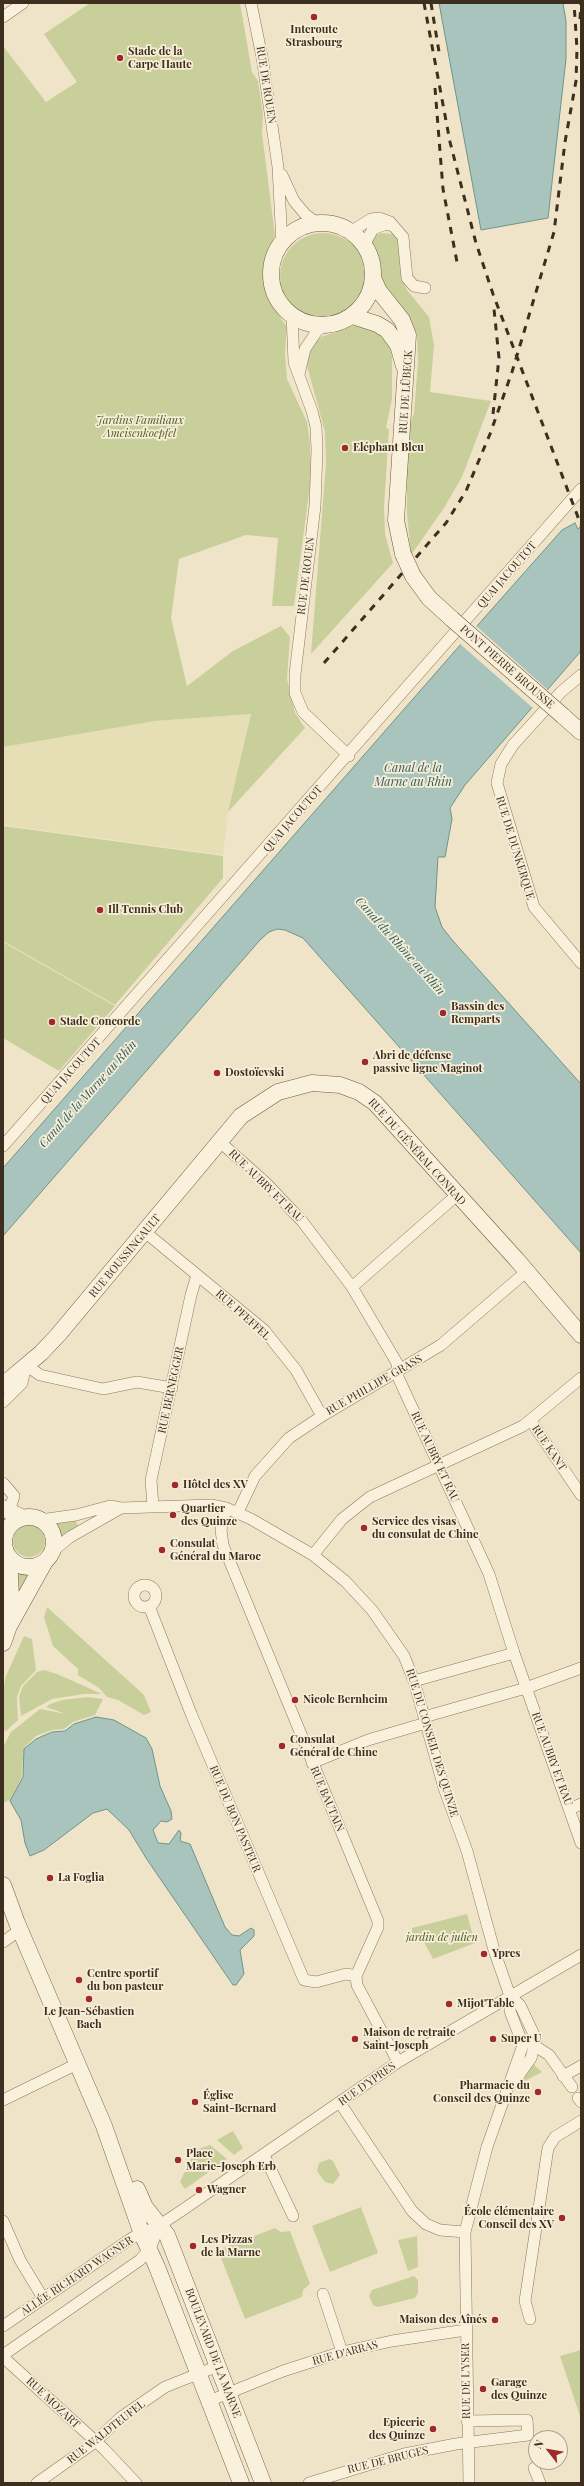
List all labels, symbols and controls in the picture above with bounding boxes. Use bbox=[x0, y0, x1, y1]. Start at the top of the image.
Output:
marker: Interoute Strasbourg bbox=[309, 12, 319, 22]
place label: Interoute Strasbourg bbox=[286, 23, 342, 49]
place label: Stade de la Carpe Haute bbox=[128, 45, 192, 71]
street label: RUE DE ROUEN bbox=[253, 45, 279, 125]
marker: Stade de la Carpe Haute bbox=[115, 53, 125, 63]
street label: RUE DE LÜBECK bbox=[397, 350, 415, 434]
park label: Jardins Familiaux Ameisenkoepfel bbox=[96, 414, 184, 440]
place label: Eléphant Bleu bbox=[353, 441, 424, 455]
marker: Eléphant Bleu bbox=[340, 443, 350, 453]
street label: RUE DE ROUEN bbox=[295, 536, 317, 616]
street label: QUAI JACOUTOT bbox=[475, 539, 539, 611]
street label: PONT PIERRE BROUSSE bbox=[457, 623, 557, 711]
water label: Canal de la Marne au Rhin bbox=[374, 761, 452, 789]
street label: QUAI JACOUTOT bbox=[261, 783, 325, 855]
street label: RUE DE DUNKERQUE bbox=[493, 795, 537, 901]
water label: Canal du Rhône au Rhin bbox=[352, 894, 448, 998]
place label: Ill Tennis Club bbox=[108, 903, 183, 917]
marker: Ill Tennis Club bbox=[95, 905, 105, 915]
place label: Bassin des Remparts bbox=[451, 1000, 504, 1026]
marker: Bassin des Remparts bbox=[438, 1008, 448, 1018]
place label: Stade Concorde bbox=[60, 1015, 140, 1029]
marker: Stade Concorde bbox=[47, 1017, 57, 1027]
street label: QUAI JACOUTOT bbox=[38, 1035, 104, 1107]
water label: Canal de la Marne au Rhin bbox=[36, 1038, 140, 1150]
place label: Abri de défense passive ligne Maginot bbox=[373, 1049, 482, 1075]
marker: Abri de défense passive ligne Maginot bbox=[360, 1057, 370, 1067]
place label: Dostoïevski bbox=[225, 1066, 284, 1080]
marker: Dostoïevski bbox=[212, 1068, 222, 1078]
street label: RUE DU GÉNÉRAL CONRAD bbox=[366, 1096, 468, 1208]
street label: RUE AUBRY ET RAU bbox=[226, 1147, 306, 1225]
street label: RUE BOUSSINGAULT bbox=[86, 1212, 164, 1300]
street label: RUE PFEFFEL bbox=[213, 1287, 273, 1343]
street label: RUE BERNEGGER bbox=[155, 1345, 187, 1435]
street label: RUE PHILLIPE GRASS bbox=[324, 1352, 424, 1418]
street label: RUE AUBRY ET RAU bbox=[408, 1409, 462, 1505]
street label: RUE KANT bbox=[529, 1423, 569, 1473]
place label: Hôtel des XV bbox=[183, 1478, 248, 1492]
marker: Hôtel des XV bbox=[170, 1480, 180, 1490]
place label: Quartier des Quinze bbox=[181, 1502, 237, 1528]
marker: Quartier des Quinze bbox=[168, 1510, 178, 1520]
place label: Service des visas du consulat de Chine bbox=[372, 1515, 478, 1541]
marker: Service des visas du consulat de Chine bbox=[359, 1523, 369, 1533]
place label: Consulat Général du Maroc bbox=[170, 1537, 261, 1563]
marker: Consulat Général du Maroc bbox=[157, 1545, 167, 1555]
street label: RUE DU CONSEIL DES QUINZE bbox=[403, 1667, 461, 1819]
place label: Nicole Bernheim bbox=[303, 1693, 388, 1707]
marker: Nicole Bernheim bbox=[290, 1695, 300, 1705]
street label: RUE AUBRY ET RAU bbox=[529, 1710, 575, 1808]
place label: Consulat Général de Chine bbox=[290, 1733, 378, 1759]
marker: Consulat Général de Chine bbox=[277, 1741, 287, 1751]
street label: RUE DU BON PASTEUR bbox=[207, 1764, 263, 1874]
street label: RUE BAUTAIN bbox=[307, 1764, 347, 1834]
place label: La Foglia bbox=[58, 1871, 104, 1885]
marker: La Foglia bbox=[45, 1873, 55, 1883]
park label: jardin de julien bbox=[406, 1931, 478, 1945]
place label: Ypres bbox=[492, 1947, 520, 1961]
marker: Ypres bbox=[479, 1949, 489, 1959]
place label: Centre sportif du bon pasteur bbox=[87, 1967, 163, 1993]
marker: Centre sportif du bon pasteur bbox=[74, 1975, 84, 1985]
marker: Le Jean-Sébastien Bach bbox=[84, 1994, 94, 2004]
place label: Mijot'Table bbox=[457, 1997, 514, 2011]
marker: Mijot'Table bbox=[444, 1999, 454, 2009]
place label: Le Jean-Sébastien Bach bbox=[44, 2005, 134, 2031]
place label: Maison de retraite Saint-Joseph bbox=[363, 2026, 456, 2052]
place label: Super U bbox=[501, 2032, 541, 2046]
marker: Maison de retraite Saint-Joseph bbox=[350, 2034, 360, 2044]
marker: Super U bbox=[488, 2034, 498, 2044]
street label: RUE D'YPRES bbox=[336, 2059, 398, 2109]
place label: Pharmacie du Conseil des Quinze bbox=[433, 2079, 530, 2105]
marker: Pharmacie du Conseil des Quinze bbox=[533, 2087, 543, 2097]
place label: Église Saint-Bernard bbox=[203, 2089, 276, 2115]
marker: Église Saint-Bernard bbox=[190, 2097, 200, 2107]
place label: Place Marie-Joseph Erb bbox=[186, 2147, 276, 2173]
marker: Place Marie-Joseph Erb bbox=[173, 2155, 183, 2165]
place label: Wagner bbox=[207, 2183, 246, 2197]
marker: Wagner bbox=[194, 2185, 204, 2195]
place label: École élémentaire Conseil des XV bbox=[464, 2205, 554, 2231]
marker: École élémentaire Conseil des XV bbox=[557, 2213, 567, 2223]
street label: ALLÉE RICHARD WAGNER bbox=[18, 2233, 136, 2319]
place label: Les Pizzas de la Marne bbox=[201, 2233, 261, 2259]
marker: Les Pizzas de la Marne bbox=[188, 2241, 198, 2251]
street label: BOULEVARD DE LA MARNE bbox=[182, 2286, 244, 2420]
place label: Maison des Aînés bbox=[399, 2313, 487, 2327]
marker: Maison des Aînés bbox=[490, 2315, 500, 2325]
street label: RUE D'ARRAS bbox=[311, 2338, 379, 2368]
street label: RUE DE L'YSER bbox=[459, 2343, 473, 2419]
street label: RUE MOZART bbox=[23, 2375, 83, 2431]
place label: Garage des Quinze bbox=[491, 2376, 547, 2402]
marker: Garage des Quinze bbox=[478, 2384, 488, 2394]
street label: RUE WALDTEUFEL bbox=[65, 2398, 147, 2466]
place label: Epicerie des Quinze bbox=[369, 2416, 425, 2442]
marker: Epicerie des Quinze bbox=[428, 2424, 438, 2434]
north arrow bbox=[528, 2430, 568, 2470]
text: N bbox=[530, 2437, 547, 2451]
street label: RUE DE BRUGES bbox=[346, 2444, 430, 2476]

